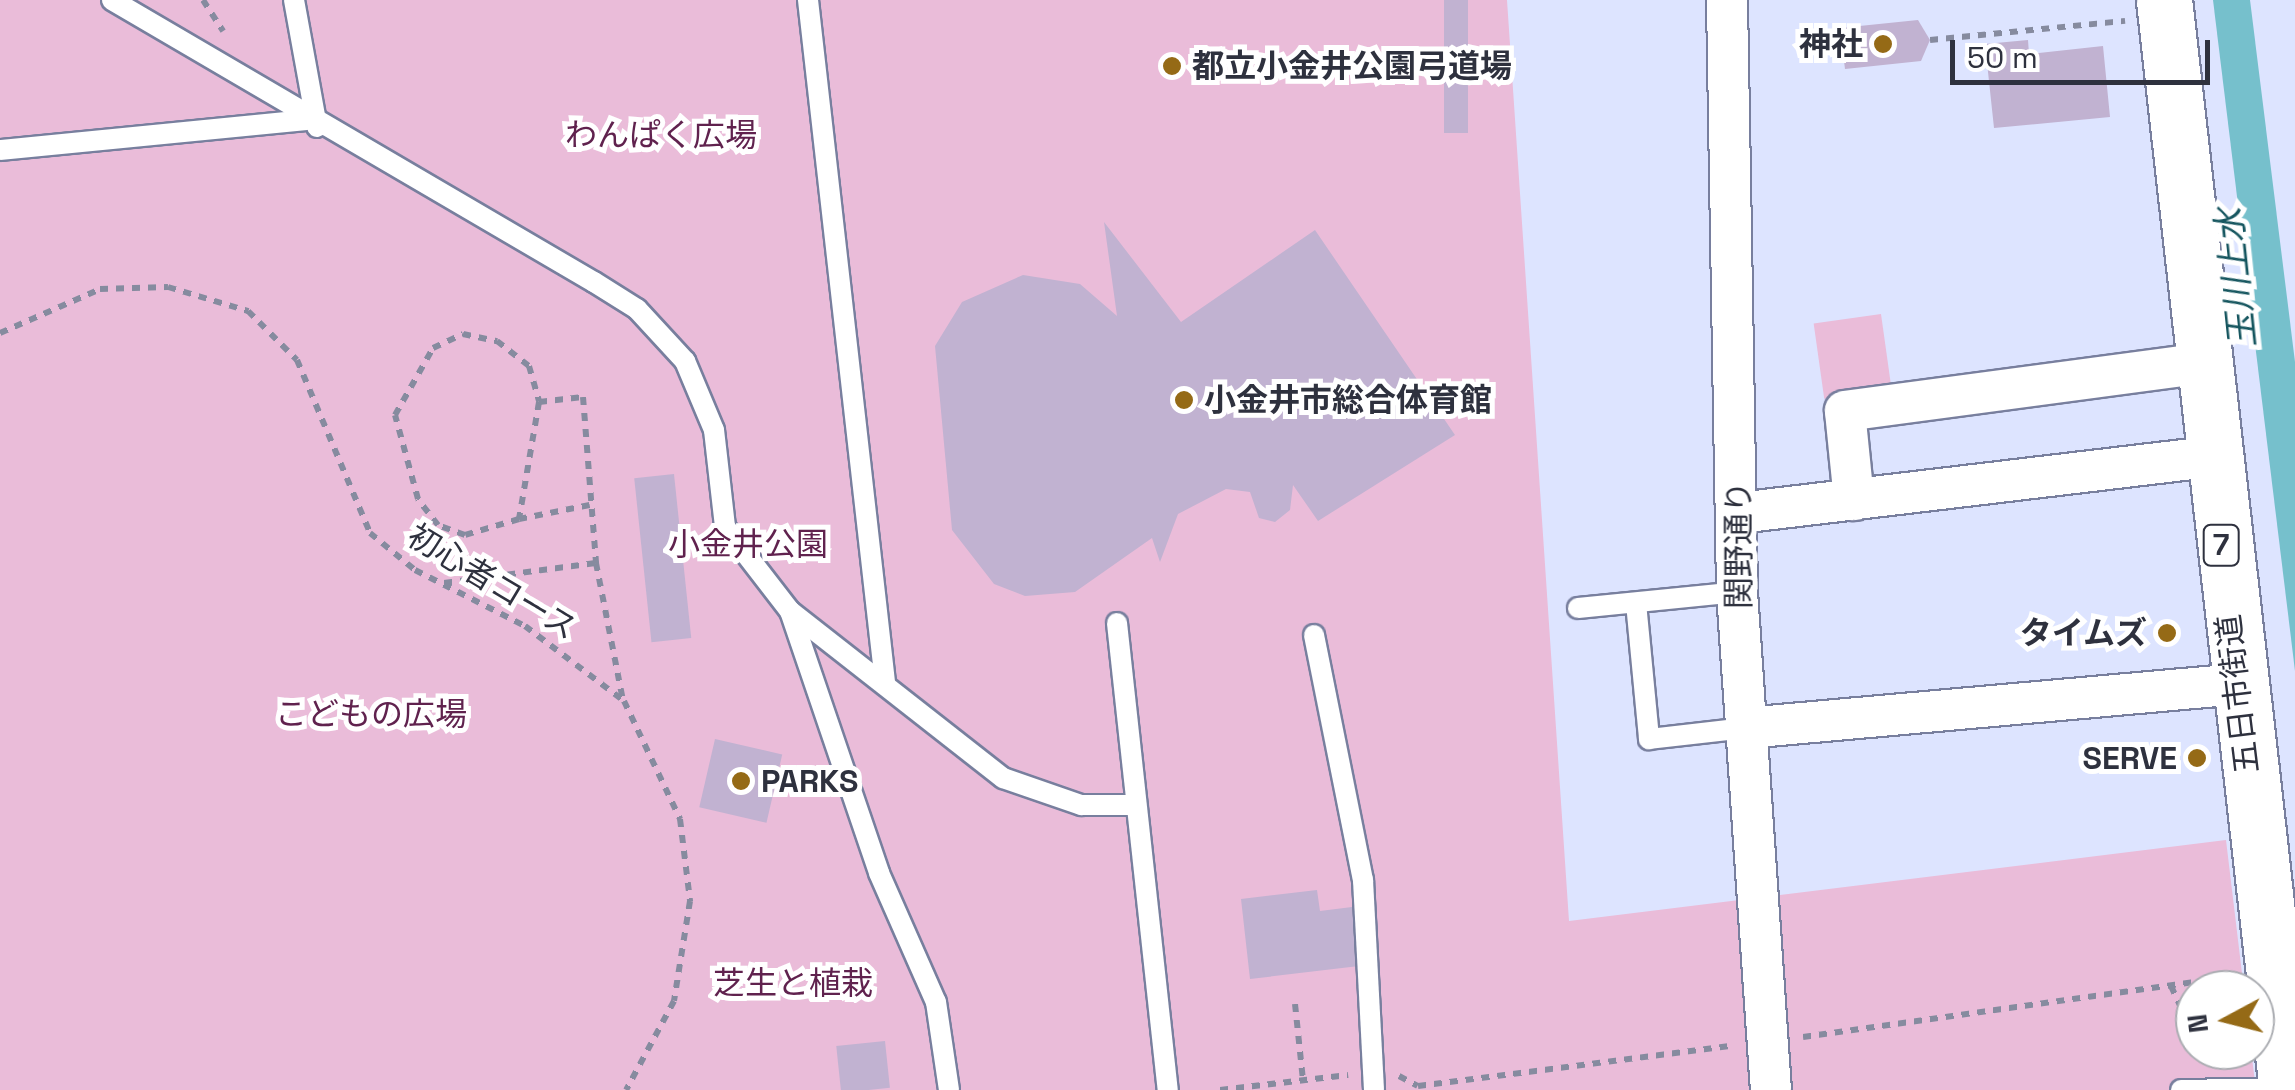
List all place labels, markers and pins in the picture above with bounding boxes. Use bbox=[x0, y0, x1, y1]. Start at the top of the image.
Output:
place label: 神社 bbox=[1799, 25, 1863, 63]
marker: 神社 bbox=[1872, 33, 1894, 55]
place label: 都立小金井公園弓道場 bbox=[1192, 47, 1512, 85]
marker: 都立小金井公園弓道場 bbox=[1161, 55, 1183, 77]
place label: 小金井市総合体育館 bbox=[1204, 381, 1492, 419]
marker: 小金井市総合体育館 bbox=[1173, 389, 1195, 411]
place label: タイムズ bbox=[2019, 614, 2147, 652]
marker: タイムズ bbox=[2156, 622, 2178, 644]
place label: SERVE bbox=[2083, 739, 2177, 777]
marker: SERVE bbox=[2186, 747, 2208, 769]
place label: PARKS bbox=[761, 762, 858, 800]
marker: PARKS bbox=[730, 770, 752, 792]

